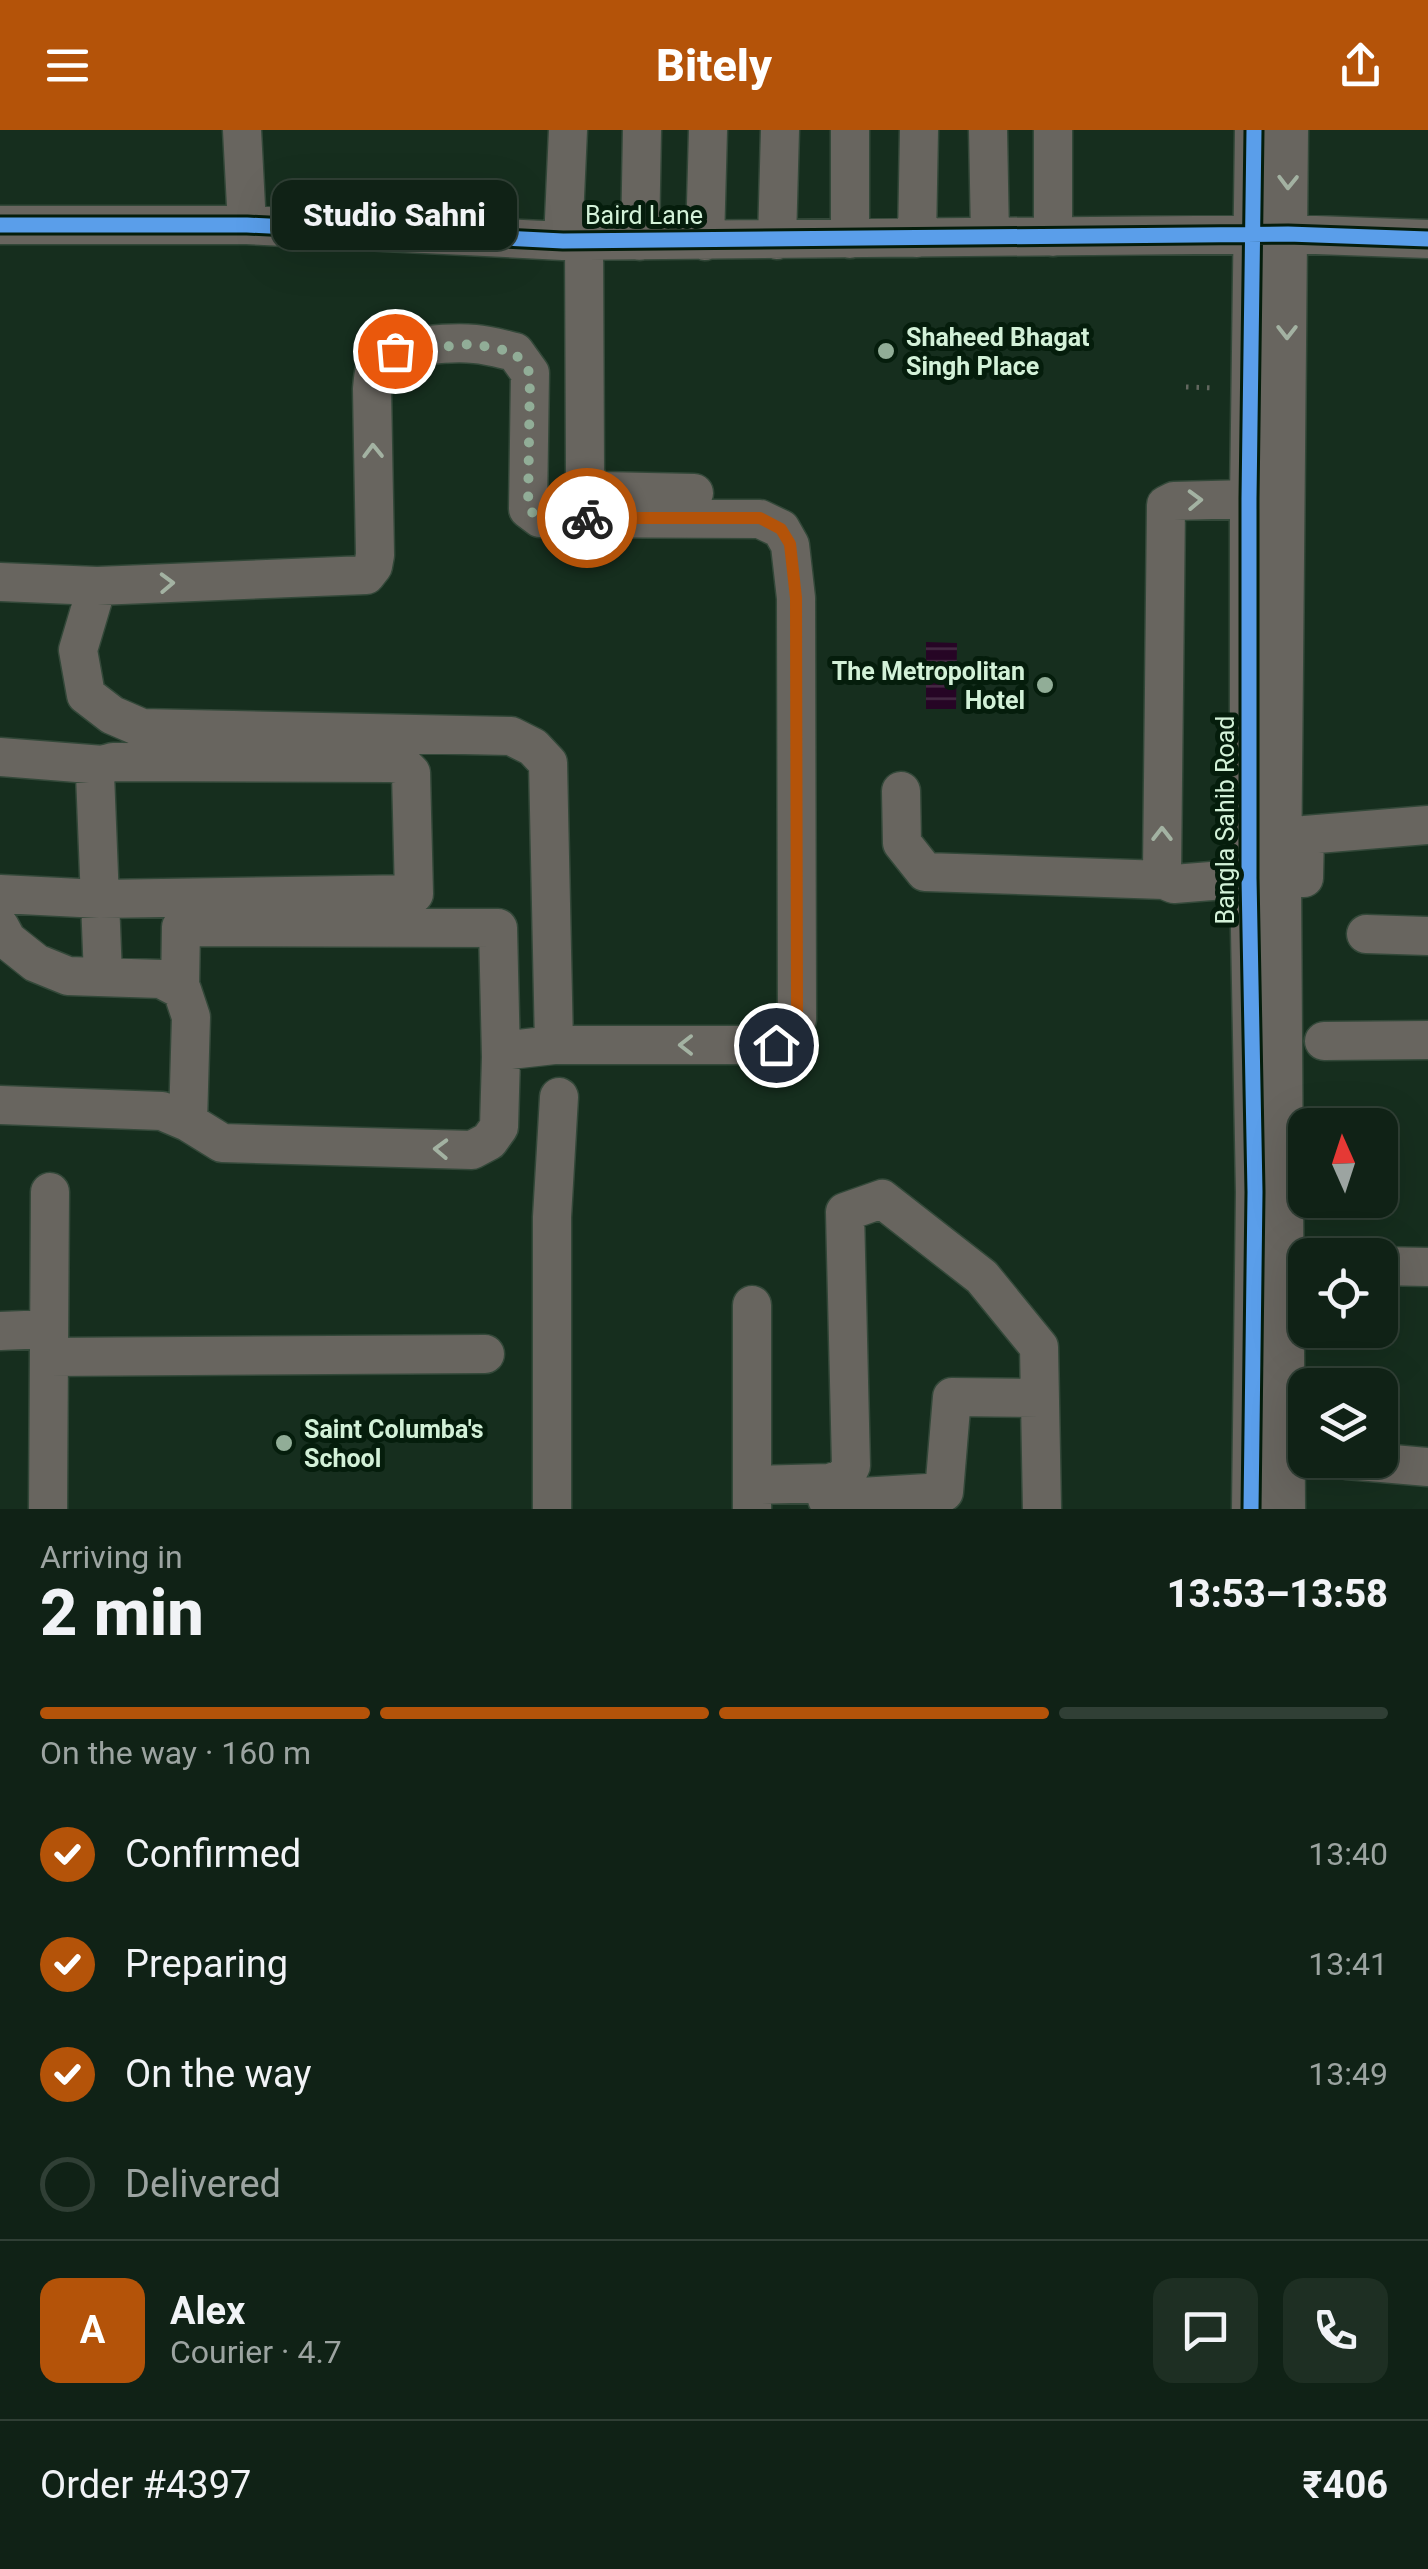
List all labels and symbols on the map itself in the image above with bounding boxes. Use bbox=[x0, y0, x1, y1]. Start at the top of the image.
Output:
one-way arrow bbox=[1278, 175, 1299, 191]
callout: Studio Sahni bbox=[272, 181, 518, 251]
street label: Baird Lane bbox=[585, 201, 703, 230]
pin bbox=[353, 309, 438, 394]
place label: Shaheed Bhagat Singh Place bbox=[906, 323, 1090, 381]
one-way arrow bbox=[1276, 324, 1298, 340]
marker: Shaheed Bhagat Singh Place bbox=[875, 340, 897, 362]
one-way arrow bbox=[363, 443, 384, 459]
courier bbox=[537, 468, 637, 568]
one-way arrow bbox=[1188, 490, 1204, 511]
one-way arrow bbox=[160, 573, 176, 594]
place label: The Metropolitan Hotel bbox=[832, 657, 1025, 715]
marker: The Metropolitan Hotel bbox=[1034, 674, 1056, 696]
street label: Bangla Sahib Road bbox=[1211, 716, 1240, 924]
one-way arrow bbox=[1151, 826, 1173, 842]
pin bbox=[734, 1003, 819, 1088]
one-way arrow bbox=[677, 1034, 692, 1056]
north arrow bbox=[1288, 1108, 1398, 1218]
one-way arrow bbox=[433, 1139, 449, 1160]
place label: Saint Columba's School bbox=[304, 1415, 484, 1473]
marker: Saint Columba's School bbox=[273, 1432, 295, 1454]

